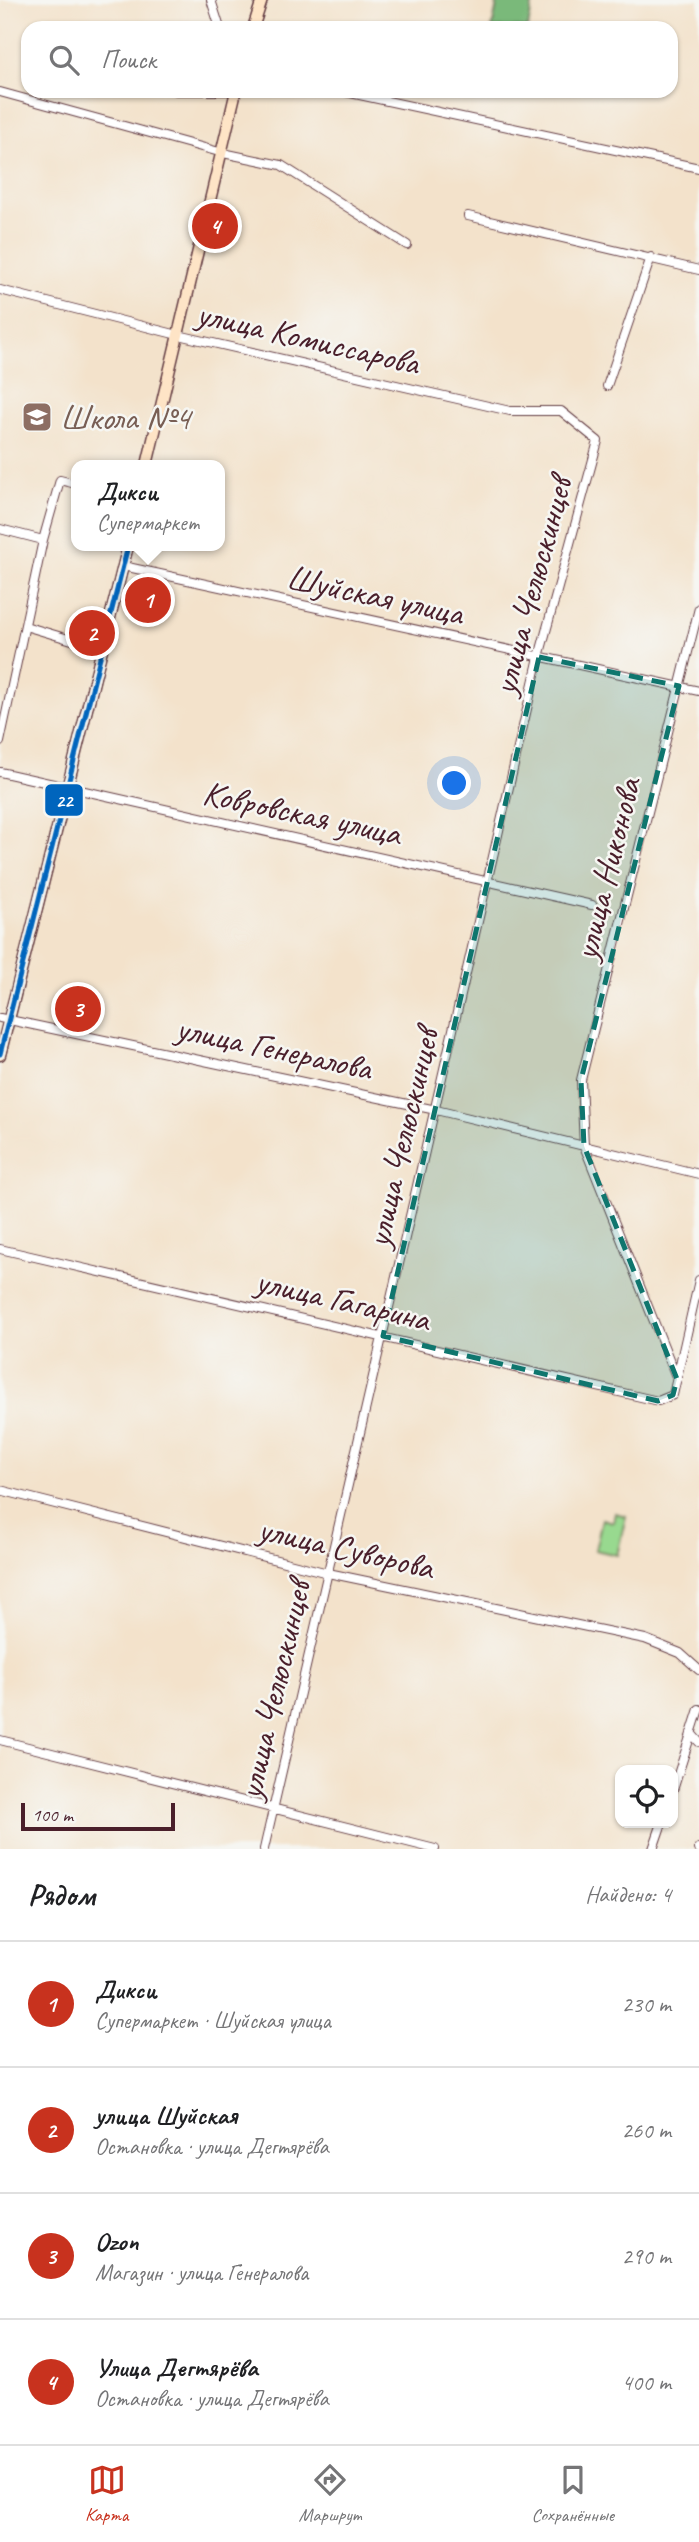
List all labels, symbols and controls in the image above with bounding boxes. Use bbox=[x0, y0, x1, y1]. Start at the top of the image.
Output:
search box bbox=[21, 21, 678, 98]
icon: search bbox=[45, 41, 83, 79]
text: Поиск bbox=[101, 43, 156, 76]
pin: 4 bbox=[192, 200, 238, 252]
street label: улица Комиссарова bbox=[191, 290, 425, 386]
place label: Школа №4 bbox=[60, 395, 194, 440]
school or university icon: Школа №4 bbox=[20, 400, 54, 434]
popup bbox=[71, 460, 225, 551]
street label: улица Челюскинцев bbox=[481, 467, 584, 701]
text: Дикси bbox=[97, 475, 158, 508]
text: Супермаркет bbox=[97, 508, 199, 537]
street label: Шуйская улица bbox=[283, 554, 469, 636]
pin: 1 bbox=[125, 574, 171, 626]
pin: 2 bbox=[69, 607, 115, 659]
your location bbox=[437, 766, 471, 800]
street label: Ковровская улица bbox=[199, 770, 408, 856]
street label: улица Никонова bbox=[562, 771, 652, 966]
line badge: 22 bbox=[44, 783, 84, 817]
text: 22 bbox=[55, 789, 75, 813]
pin: 3 bbox=[55, 983, 101, 1035]
street label: улица Генералова bbox=[170, 1005, 378, 1091]
street label: улица Челюскинцев bbox=[355, 1019, 450, 1253]
street label: улица Гагарина bbox=[250, 1258, 437, 1342]
street label: улица Суворова bbox=[252, 1506, 441, 1591]
street label: улица Челюскинцев bbox=[227, 1571, 322, 1805]
map controls bbox=[615, 1765, 678, 1828]
button: locate bbox=[615, 1765, 678, 1828]
scale bar bbox=[21, 1800, 175, 1832]
text: 100 m bbox=[32, 1803, 73, 1827]
text: Рядом bbox=[28, 1876, 95, 1914]
text: Найдено: 4 bbox=[585, 1880, 671, 1909]
text: Дикси bbox=[95, 1973, 157, 2006]
text: 1 bbox=[46, 1990, 56, 2019]
text: 230 m bbox=[622, 1990, 671, 2019]
text: Супермаркет · Шуйская улица bbox=[95, 2006, 331, 2035]
text: улица Шуйская bbox=[95, 2099, 237, 2132]
text: 2 bbox=[46, 2116, 56, 2145]
text: 260 m bbox=[622, 2116, 671, 2145]
text: Остановка · улица Дегтярёва bbox=[95, 2132, 328, 2161]
text: Ozon bbox=[95, 2225, 138, 2258]
text: 3 bbox=[46, 2242, 56, 2271]
text: 290 m bbox=[622, 2242, 671, 2271]
text: Магазин · улица Генералова bbox=[95, 2258, 308, 2287]
text: Улица Дегтярёва bbox=[95, 2351, 258, 2384]
text: 4 bbox=[46, 2368, 56, 2397]
text: 400 m bbox=[622, 2368, 671, 2397]
text: Остановка · улица Дегтярёва bbox=[95, 2384, 328, 2413]
tab: Карта bbox=[85, 2461, 128, 2527]
tab: Маршрут bbox=[299, 2461, 361, 2527]
tab: Сохранённые bbox=[531, 2461, 614, 2527]

